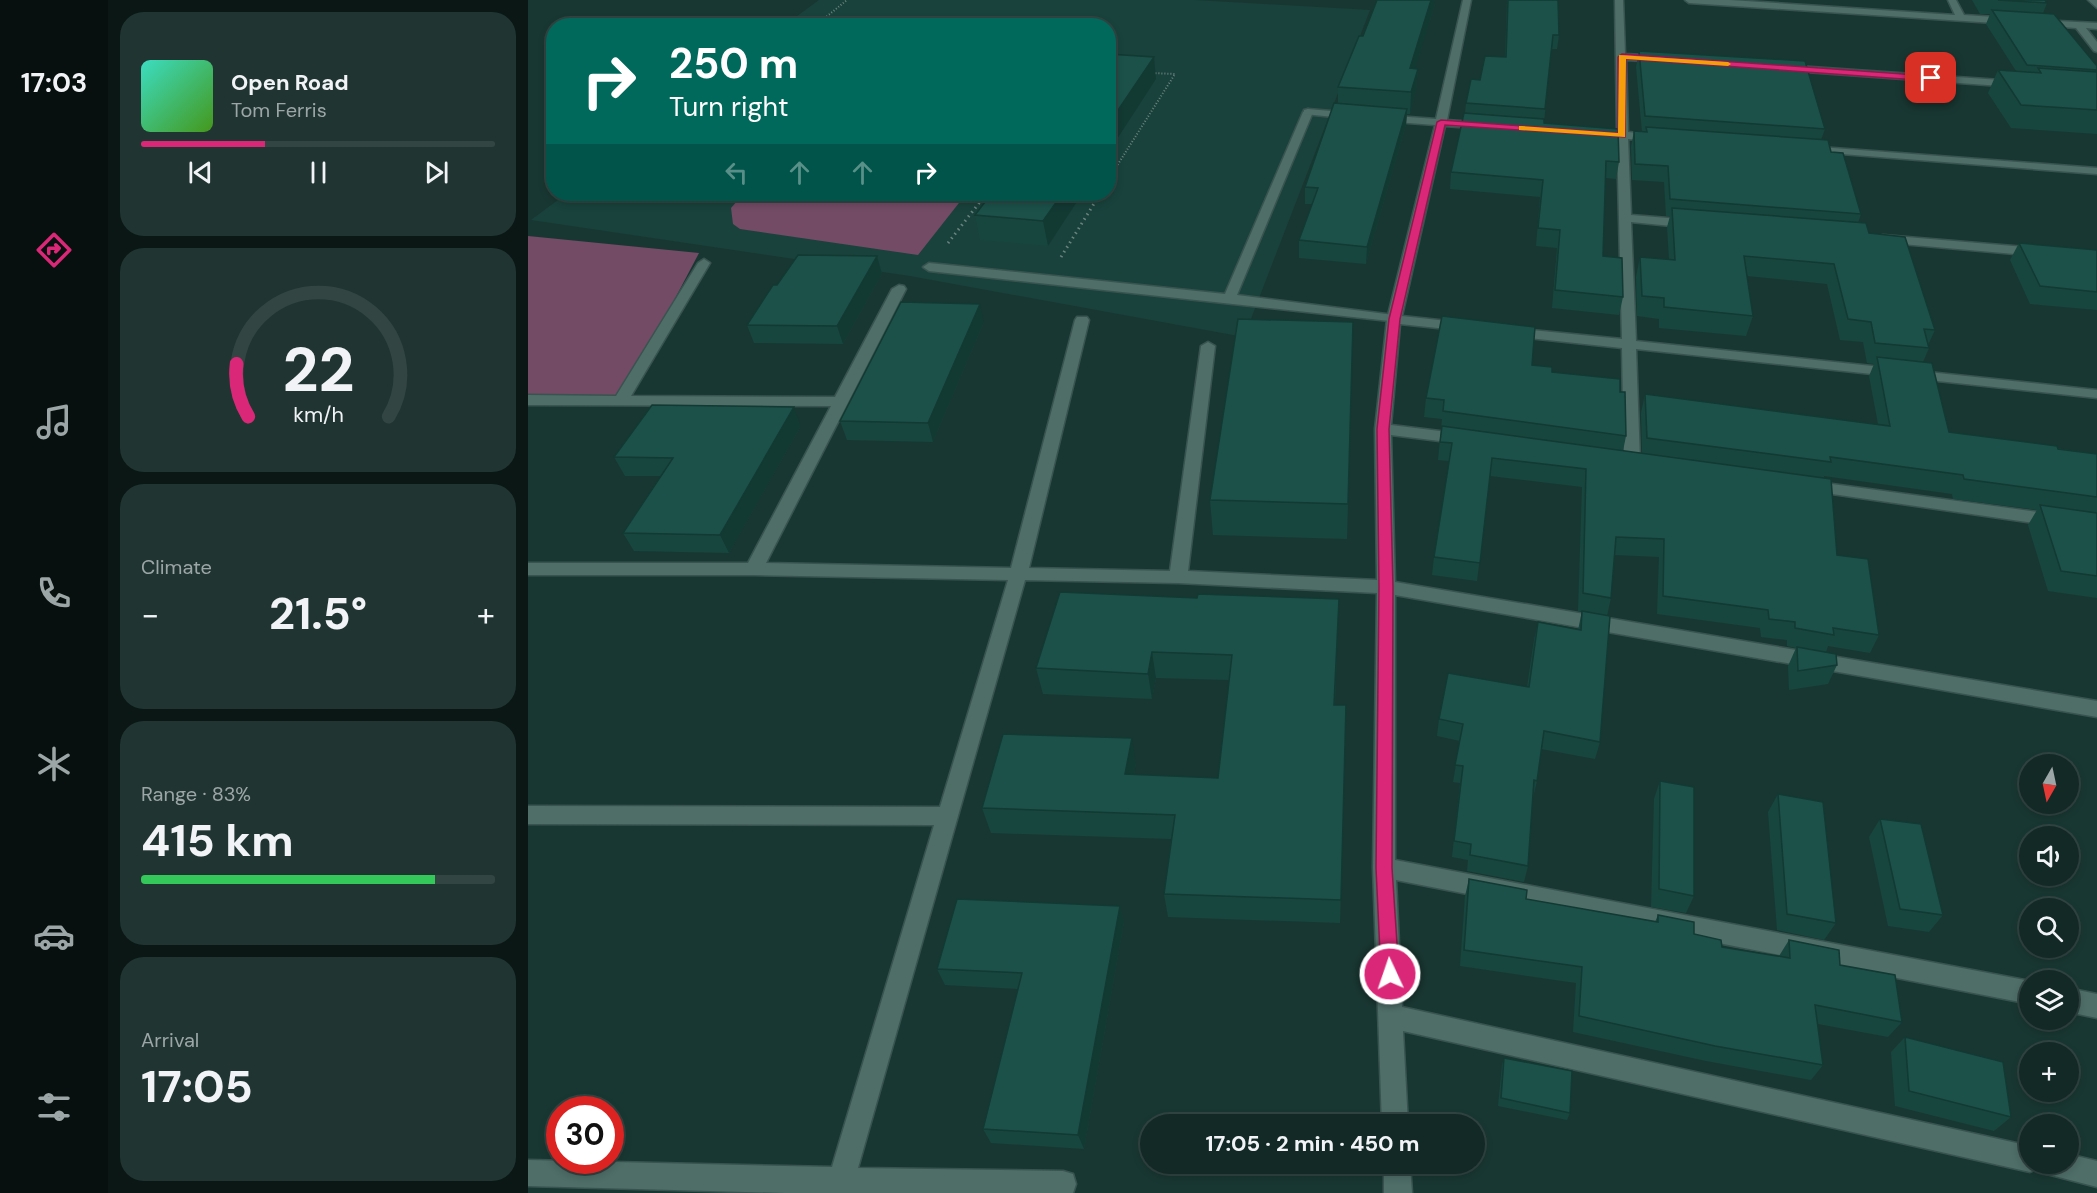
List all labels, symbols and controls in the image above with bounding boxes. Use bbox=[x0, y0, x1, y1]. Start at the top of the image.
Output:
text: 250 m bbox=[669, 36, 798, 91]
icon: right bbox=[570, 42, 648, 120]
pin bbox=[1905, 52, 1956, 103]
icon: arrive bbox=[1914, 61, 1947, 94]
text: 17:03 bbox=[21, 65, 87, 100]
text: Open Road bbox=[231, 68, 349, 97]
text: Turn right bbox=[669, 89, 789, 124]
text: Tom Ferris bbox=[231, 97, 327, 123]
icon: previous bbox=[184, 156, 217, 189]
icon: pause bbox=[302, 156, 335, 189]
icon: next bbox=[420, 156, 453, 189]
icon: left bbox=[720, 156, 753, 189]
icon: ahead bbox=[783, 156, 816, 189]
icon: ahead bbox=[846, 156, 879, 189]
icon: right bbox=[909, 156, 942, 189]
icon: directions bbox=[33, 229, 75, 271]
text: 22 bbox=[282, 329, 354, 410]
icon: music bbox=[33, 401, 75, 443]
text: km/h bbox=[293, 402, 343, 430]
text: Climate bbox=[141, 554, 212, 580]
icon: phone bbox=[33, 572, 75, 614]
text: 21.5° bbox=[269, 584, 367, 643]
text: − bbox=[141, 593, 159, 636]
text: + bbox=[477, 593, 495, 636]
icon: climate bbox=[33, 743, 75, 785]
north arrow bbox=[2019, 754, 2079, 814]
map controls bbox=[2019, 754, 2079, 1174]
text: Range · 83% bbox=[141, 781, 251, 807]
text: 415 km bbox=[141, 811, 294, 870]
button: sound bbox=[2019, 826, 2079, 886]
button: search bbox=[2019, 898, 2079, 958]
icon: car bbox=[33, 915, 75, 957]
position arrow bbox=[1358, 942, 1422, 1006]
button: layers bbox=[2019, 970, 2079, 1030]
text: Arrival bbox=[141, 1027, 199, 1053]
button: + bbox=[2019, 1042, 2079, 1102]
text: 17:05 bbox=[141, 1057, 253, 1116]
icon: filters bbox=[33, 1086, 75, 1128]
speed limit sign: 30 bbox=[546, 1096, 624, 1174]
button: − bbox=[2019, 1114, 2079, 1174]
text: 17:05 · 2 min · 450 m bbox=[1206, 1129, 1419, 1158]

